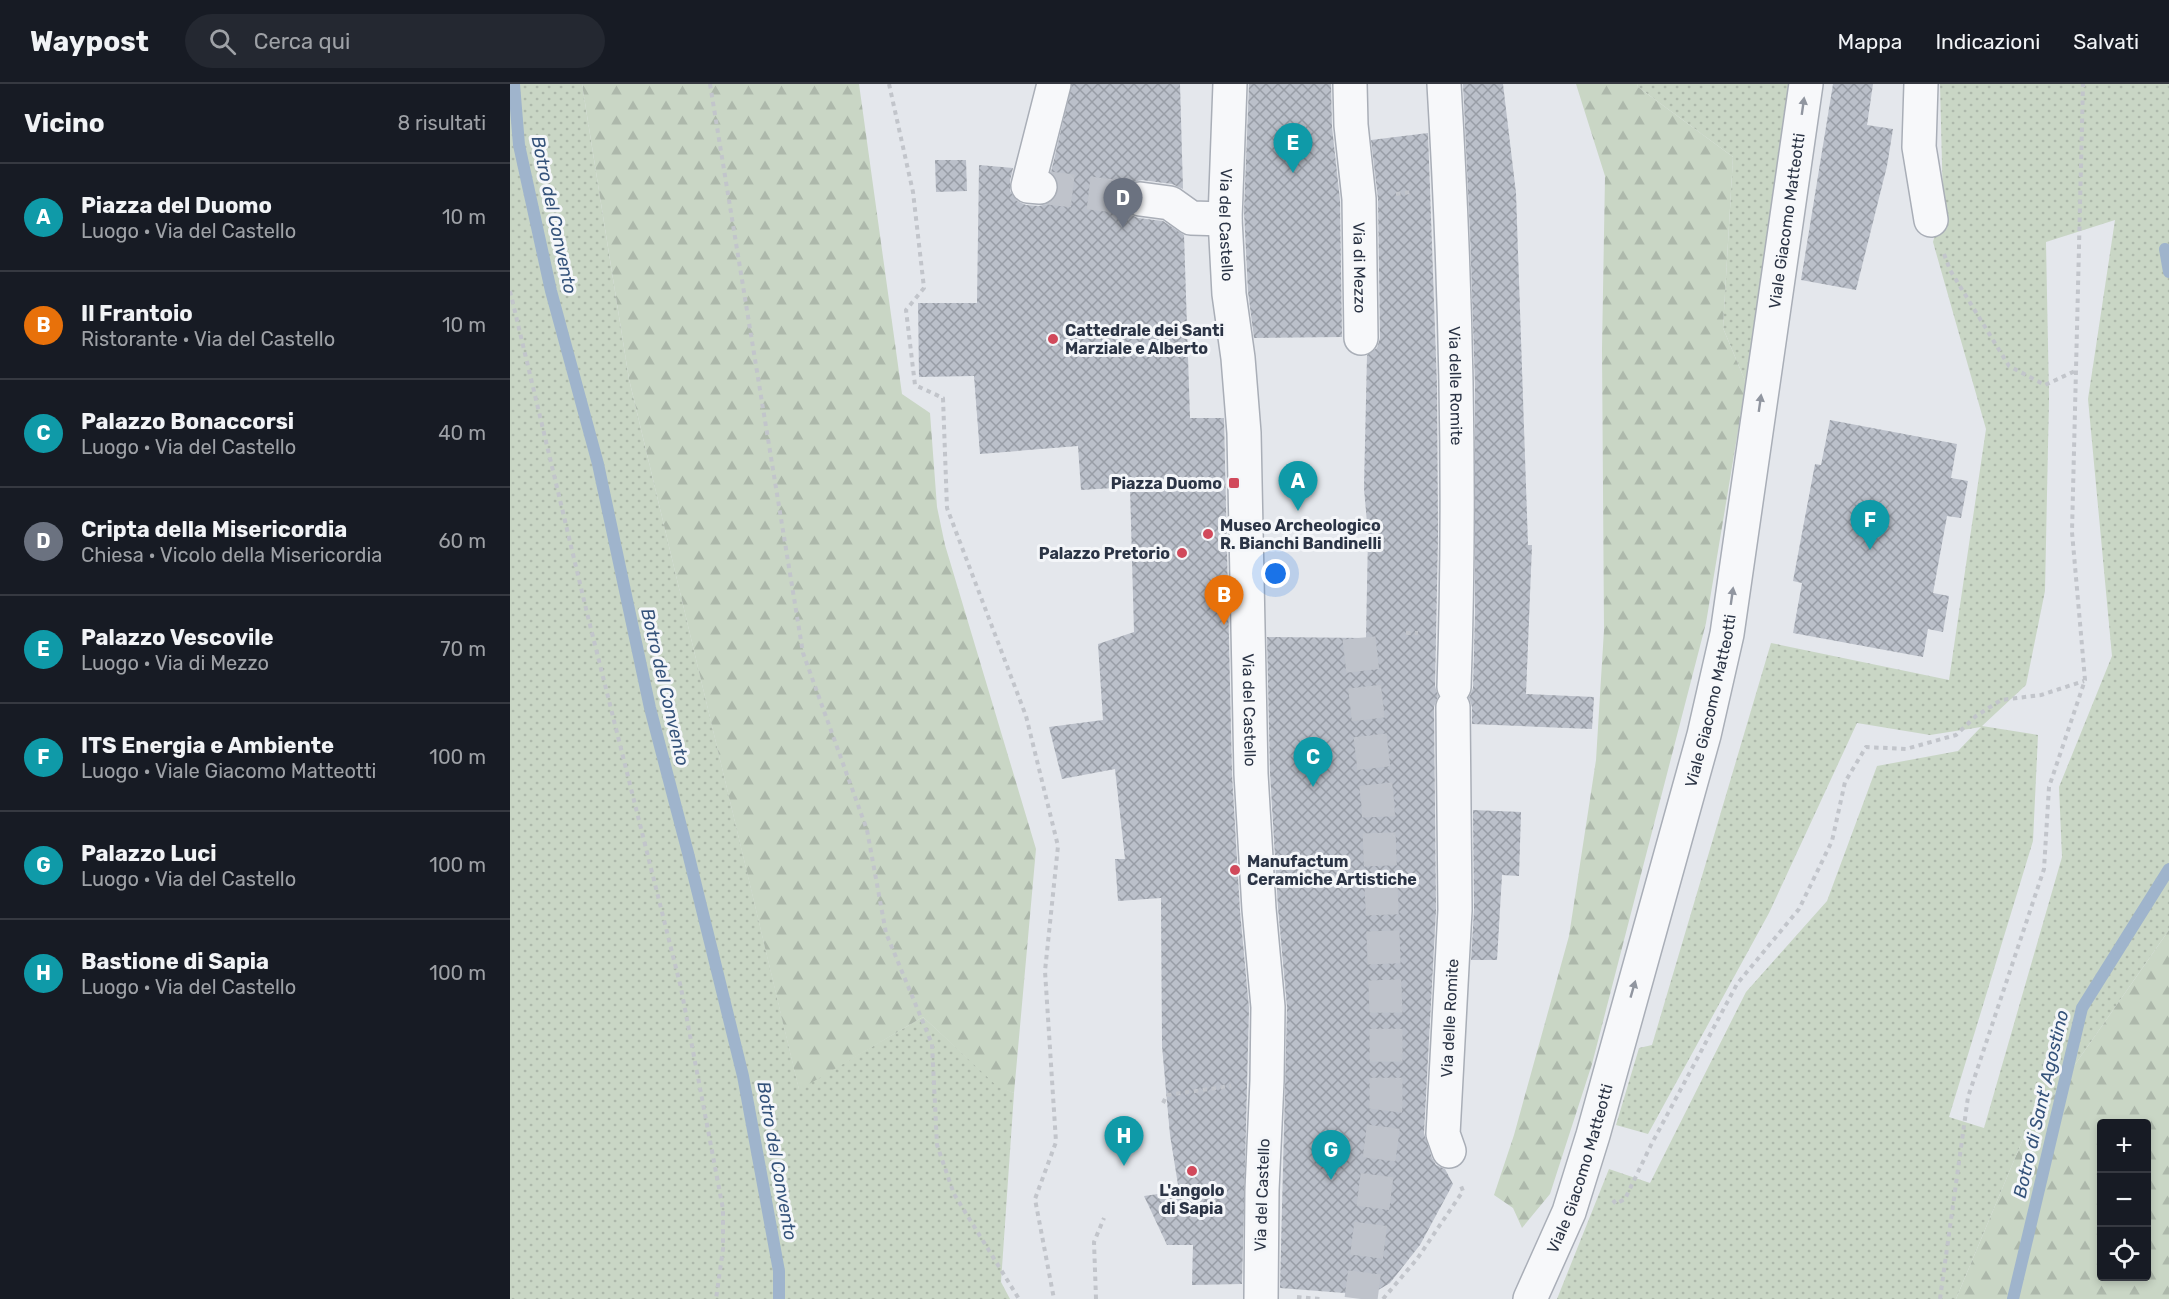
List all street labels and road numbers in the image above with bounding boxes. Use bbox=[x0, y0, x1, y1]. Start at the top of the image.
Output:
street label: Viale Giacomo Matteotti bbox=[1764, 132, 1808, 310]
street label: Via del Castello bbox=[1215, 168, 1238, 282]
street label: Via di Mezzo bbox=[1350, 222, 1370, 313]
street label: Via delle Romite bbox=[1445, 326, 1466, 445]
street label: Viale Giacomo Matteotti bbox=[1680, 613, 1739, 789]
street label: Via del Castello bbox=[1239, 653, 1260, 767]
street label: Via delle Romite bbox=[1437, 958, 1462, 1078]
street label: Viale Giacomo Matteotti bbox=[1542, 1082, 1616, 1256]
street label: Via del Castello bbox=[1251, 1138, 1273, 1252]

